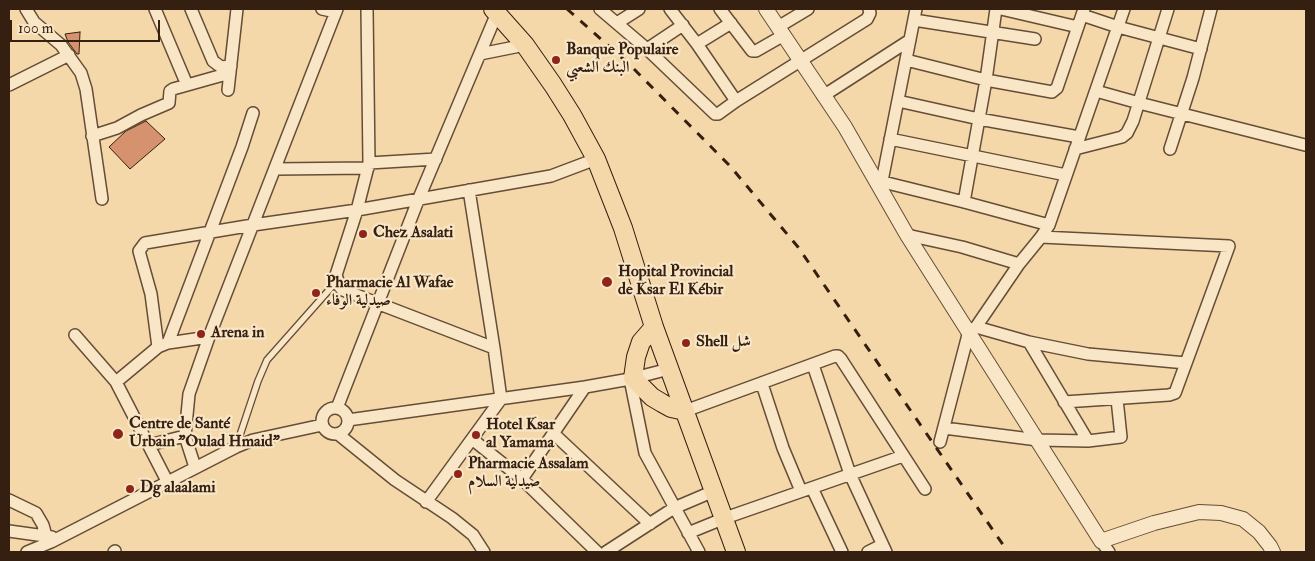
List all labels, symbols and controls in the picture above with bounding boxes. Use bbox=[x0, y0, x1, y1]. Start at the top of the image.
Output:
scale bar bbox=[12, 10, 162, 42]
text: 100 m bbox=[18, 19, 53, 38]
place label: Banque Populaire البنك الشعبي bbox=[566, 41, 678, 79]
marker: Banque Populaire البنك الشعبي bbox=[550, 54, 562, 66]
place label: Chez Asalati bbox=[373, 224, 453, 244]
marker: Chez Asalati bbox=[357, 228, 369, 240]
place label: Hopital Provincial de Ksar El Kébir bbox=[618, 263, 733, 301]
place label: Pharmacie Al Wafae صيدلية الوفاء bbox=[326, 274, 454, 312]
marker: Hopital Provincial de Ksar El Kébir bbox=[600, 275, 614, 289]
marker: Pharmacie Al Wafae صيدلية الوفاء bbox=[310, 287, 322, 299]
place label: Arena in bbox=[211, 324, 264, 344]
marker: Arena in bbox=[195, 328, 207, 340]
place label: Shell شل bbox=[696, 333, 751, 353]
marker: Shell شل bbox=[680, 337, 692, 349]
place label: Centre de Santé Urbain "Oulad Hmaid" bbox=[129, 415, 280, 453]
place label: Hotel Ksar al Yamama bbox=[486, 416, 555, 454]
marker: Centre de Santé Urbain "Oulad Hmaid" bbox=[111, 427, 125, 441]
marker: Hotel Ksar al Yamama bbox=[470, 429, 482, 441]
place label: Pharmacie Assalam صيدلية السلام bbox=[468, 455, 589, 493]
marker: Pharmacie Assalam صيدلية السلام bbox=[452, 468, 464, 480]
place label: Dg alaalami bbox=[140, 479, 215, 499]
marker: Dg alaalami bbox=[124, 483, 136, 495]

